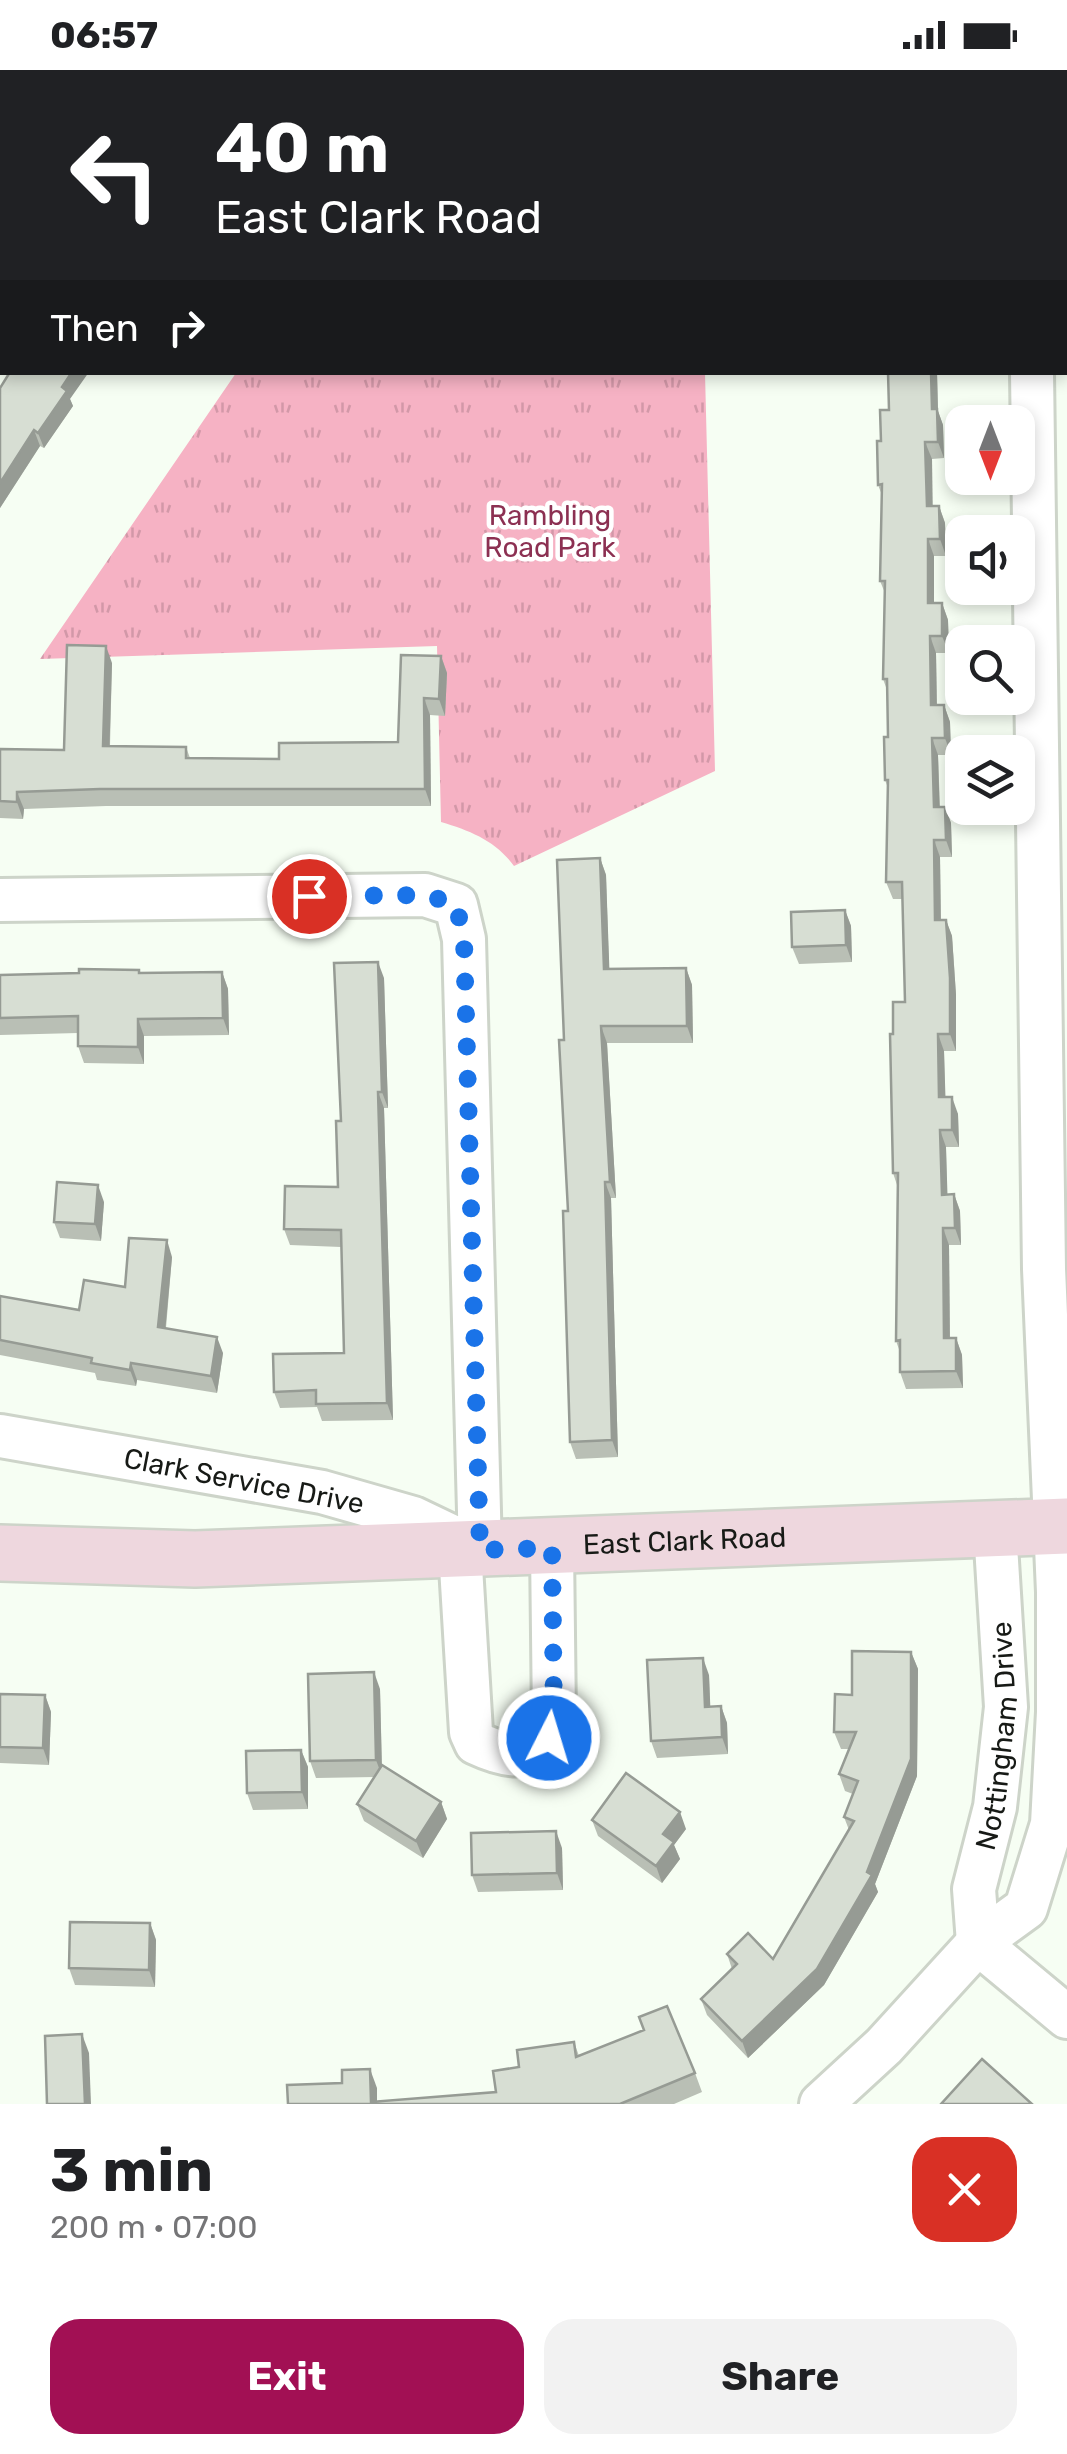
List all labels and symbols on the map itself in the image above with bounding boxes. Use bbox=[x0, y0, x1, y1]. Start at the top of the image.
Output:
north arrow bbox=[945, 405, 1035, 495]
park label: Rambling Road Park bbox=[484, 499, 616, 564]
pin bbox=[267, 854, 352, 939]
street label: Clark Service Drive bbox=[121, 1442, 367, 1520]
street label: East Clark Road bbox=[582, 1520, 787, 1561]
street label: Nottingham Drive bbox=[968, 1621, 1024, 1853]
position arrow bbox=[497, 1686, 601, 1790]

